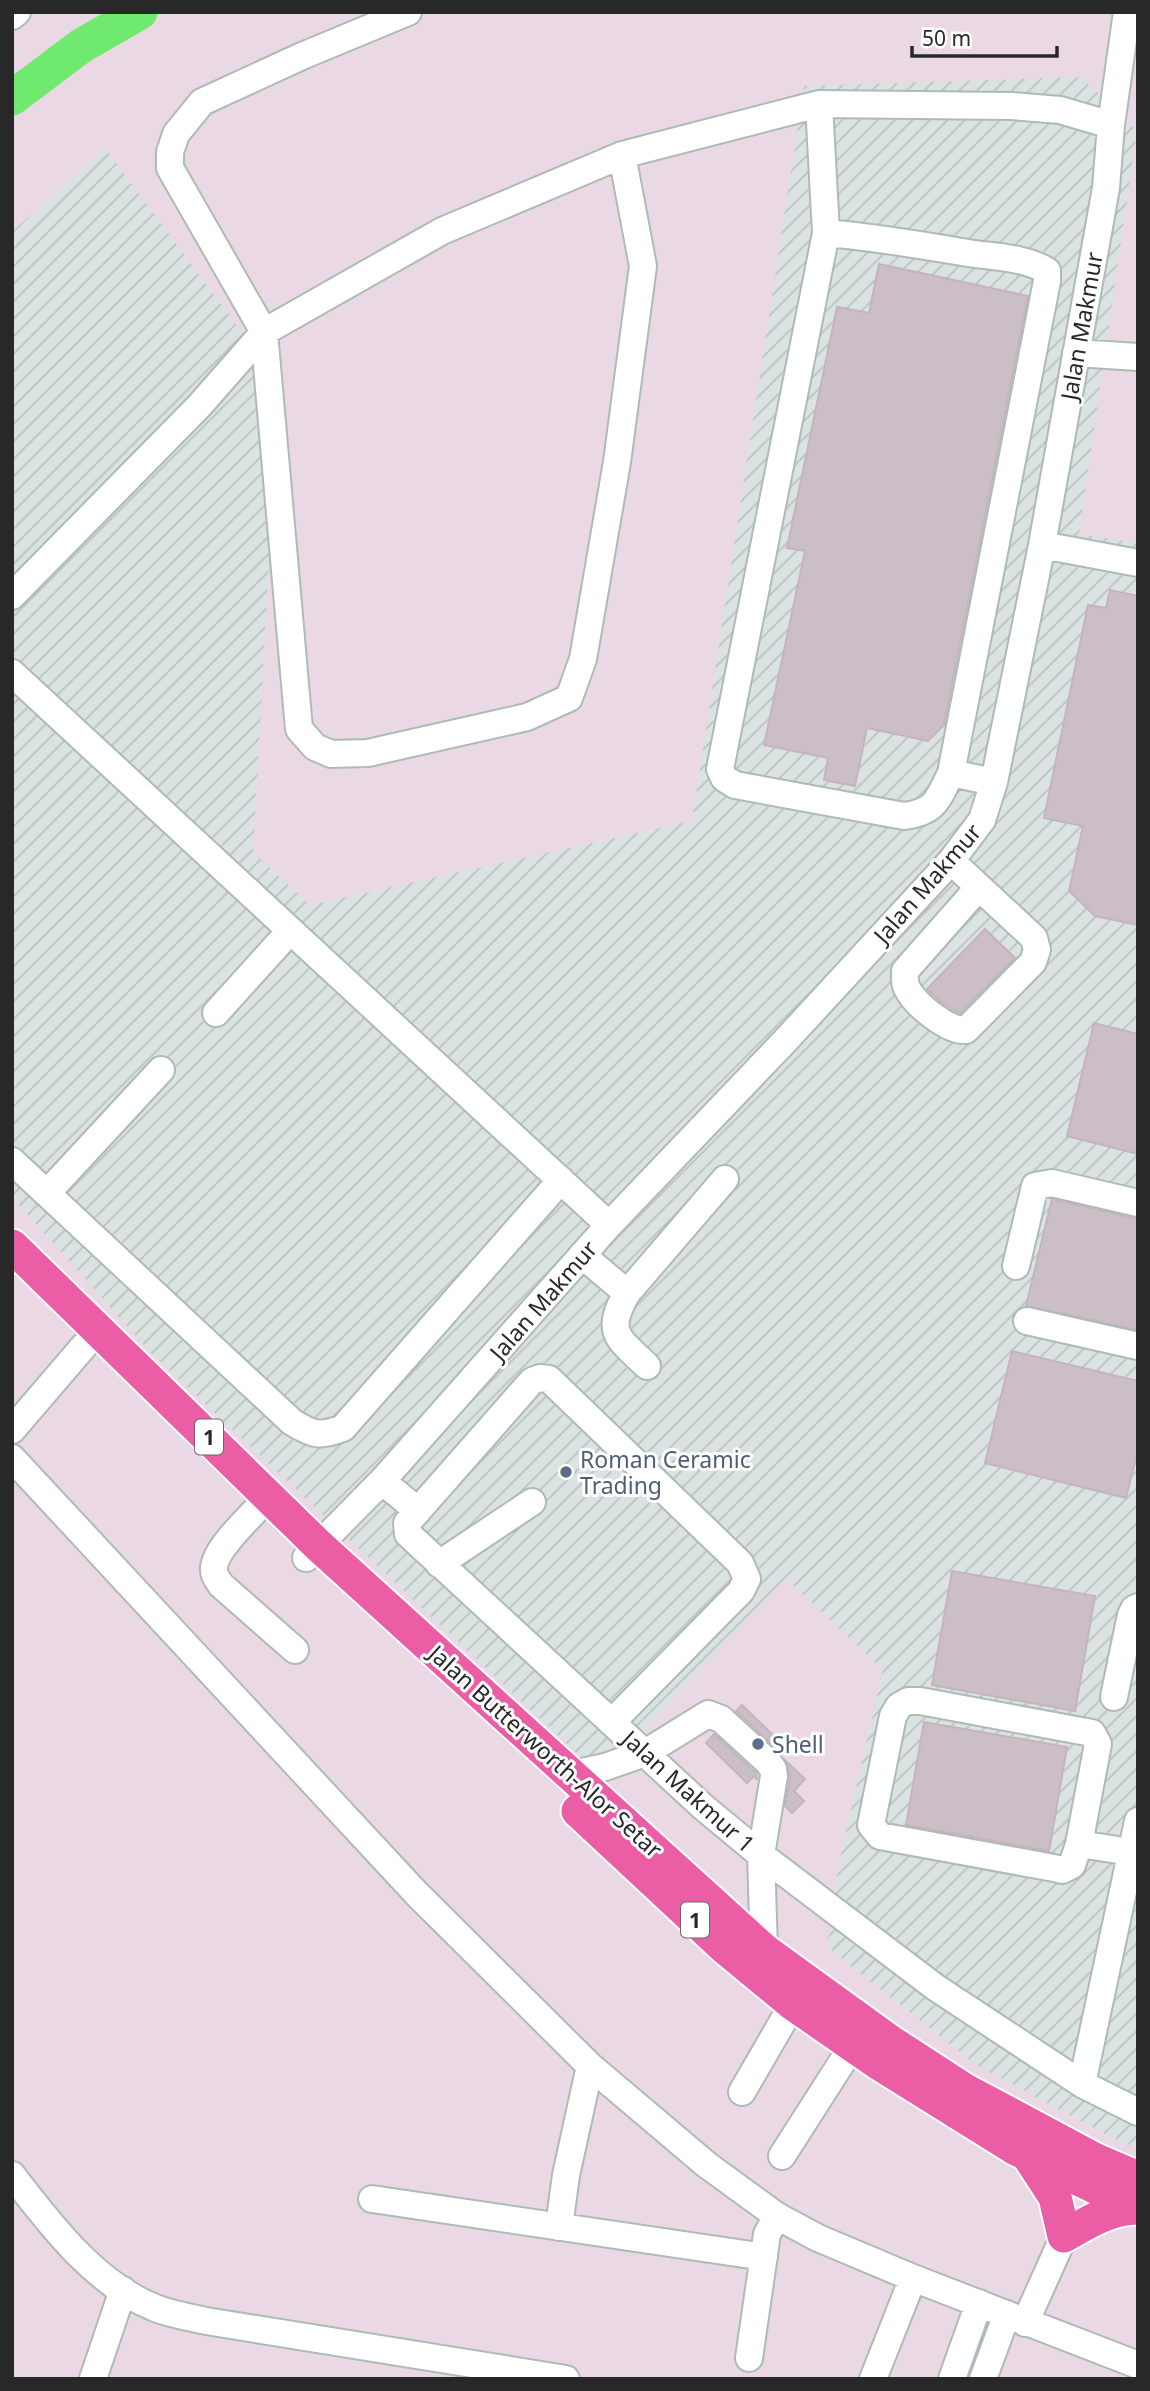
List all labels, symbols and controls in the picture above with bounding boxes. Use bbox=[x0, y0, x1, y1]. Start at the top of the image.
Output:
scale bar bbox=[912, 14, 1057, 58]
text: 50 m bbox=[922, 24, 971, 52]
street label: Jalan Makmur bbox=[1052, 249, 1110, 404]
street label: Jalan Makmur bbox=[865, 816, 988, 951]
street label: Jalan Makmur bbox=[481, 1233, 604, 1368]
road number: 1 bbox=[195, 1420, 223, 1454]
place label: Roman Ceramic Trading bbox=[580, 1443, 751, 1501]
marker: Roman Ceramic Trading bbox=[558, 1464, 574, 1480]
street label: Jalan Butterworth-Alor Setar bbox=[421, 1636, 670, 1865]
street label: Jalan Makmur 1 bbox=[614, 1721, 762, 1859]
place label: Shell bbox=[772, 1728, 824, 1760]
marker: Shell bbox=[750, 1736, 766, 1752]
road number: 1 bbox=[681, 1902, 709, 1938]

